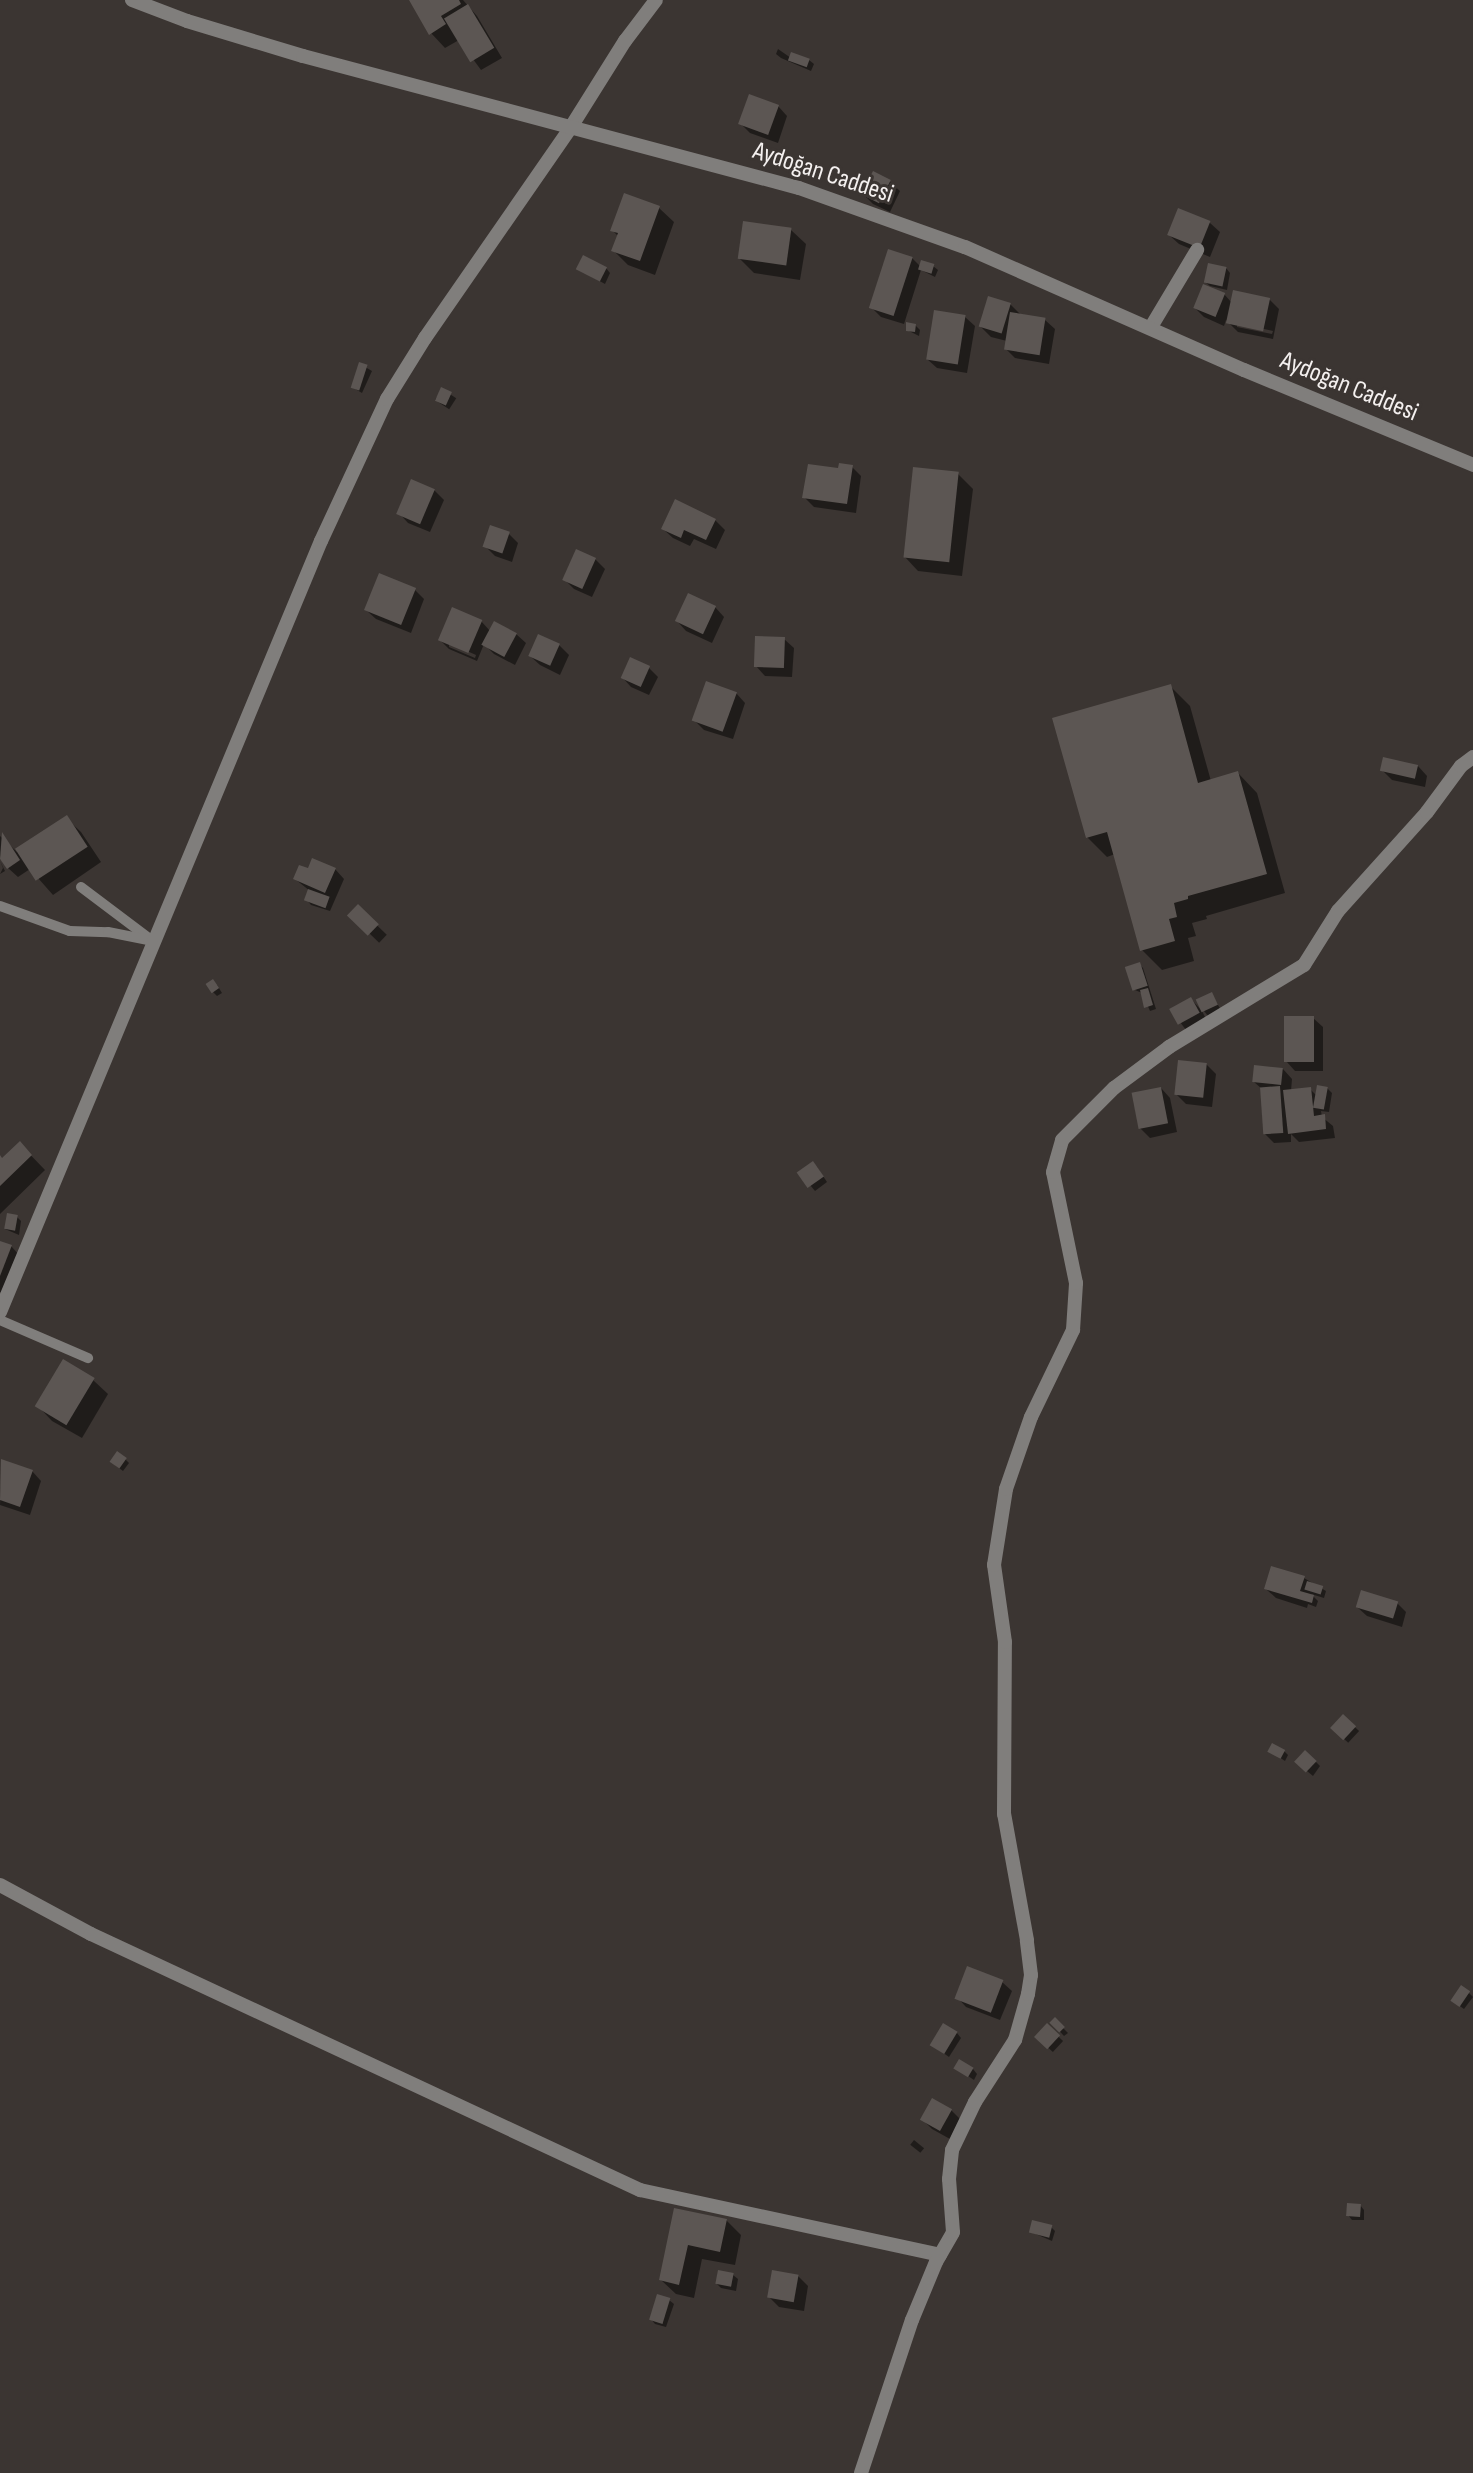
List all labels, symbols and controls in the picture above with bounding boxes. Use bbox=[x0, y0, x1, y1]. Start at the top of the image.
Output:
street label: Aydoğan Caddesi bbox=[749, 136, 897, 210]
street label: Aydoğan Caddesi bbox=[1275, 345, 1423, 429]

